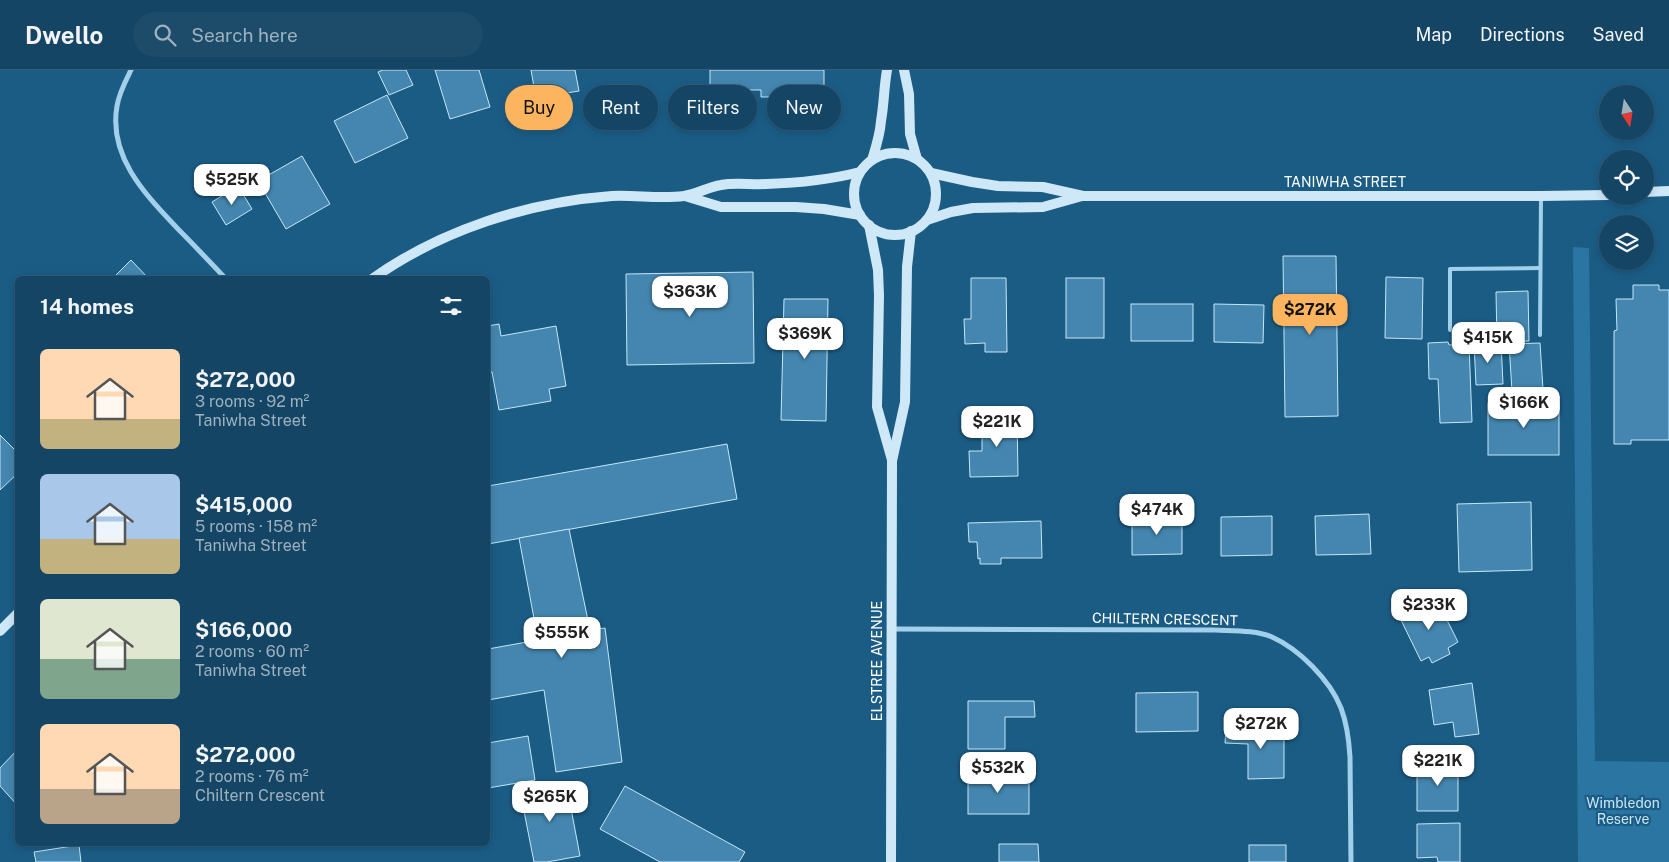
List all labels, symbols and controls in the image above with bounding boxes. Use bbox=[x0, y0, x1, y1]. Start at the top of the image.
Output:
search box bbox=[133, 12, 483, 57]
text: Dwello bbox=[25, 21, 103, 49]
icon: search bbox=[151, 21, 179, 49]
text: Search here bbox=[191, 24, 298, 46]
text: Map bbox=[1415, 24, 1452, 45]
text: Directions bbox=[1480, 24, 1565, 45]
text: Saved bbox=[1593, 24, 1644, 45]
chip: Buy bbox=[505, 85, 573, 130]
chip: Rent bbox=[583, 85, 658, 130]
chip: Filters bbox=[668, 85, 757, 130]
chip: New bbox=[767, 85, 841, 130]
north arrow bbox=[1599, 85, 1654, 140]
map controls bbox=[1599, 85, 1654, 270]
button: locate bbox=[1599, 150, 1654, 205]
pin: $525K bbox=[197, 164, 267, 206]
text: $525K bbox=[205, 170, 259, 189]
street label: TANIWHA STREET bbox=[1284, 174, 1406, 190]
button: layers bbox=[1599, 215, 1654, 270]
pin: $363K bbox=[655, 276, 725, 318]
text: $363K bbox=[663, 282, 717, 301]
icon: filters bbox=[437, 292, 465, 320]
text: 14 homes bbox=[40, 294, 134, 319]
pin: $272K bbox=[1275, 294, 1345, 336]
text: $272K bbox=[1284, 300, 1336, 319]
pin: $369K bbox=[770, 318, 840, 360]
pin: $415K bbox=[1453, 322, 1523, 364]
text: $369K bbox=[778, 324, 832, 343]
text: $415K bbox=[1463, 328, 1513, 347]
text: $272,000 bbox=[195, 367, 295, 392]
icon: home bbox=[80, 369, 140, 429]
pin: $166K bbox=[1489, 386, 1559, 429]
text: 3 rooms · 92 m² bbox=[195, 392, 309, 411]
text: $166K bbox=[1499, 393, 1549, 412]
pin: $221K bbox=[962, 406, 1032, 448]
text: Taniwha Street bbox=[195, 411, 307, 430]
text: $221K bbox=[972, 412, 1022, 431]
text: $415,000 bbox=[195, 492, 293, 517]
icon: home bbox=[80, 494, 140, 554]
pin: $474K bbox=[1122, 494, 1192, 536]
text: $474K bbox=[1130, 500, 1184, 519]
text: 5 rooms · 158 m² bbox=[195, 517, 317, 536]
text: Taniwha Street bbox=[195, 536, 307, 555]
pin: $233K bbox=[1394, 588, 1464, 631]
text: $233K bbox=[1402, 595, 1456, 614]
street label: ELSTREE AVENUE bbox=[869, 601, 885, 721]
street label: CHILTERN CRESCENT bbox=[1092, 610, 1238, 628]
pin: $555K bbox=[527, 616, 597, 659]
text: $166,000 bbox=[195, 617, 292, 642]
icon: home bbox=[80, 619, 140, 679]
text: $555K bbox=[535, 623, 589, 642]
text: 2 rooms · 60 m² bbox=[195, 642, 309, 661]
text: Taniwha Street bbox=[195, 661, 307, 680]
pin: $272K bbox=[1226, 708, 1296, 750]
text: $272K bbox=[1235, 714, 1287, 733]
text: $272,000 bbox=[195, 742, 295, 767]
icon: home bbox=[80, 744, 140, 804]
pin: $221K bbox=[1403, 744, 1473, 787]
text: $221K bbox=[1413, 751, 1463, 770]
pin: $532K bbox=[963, 752, 1033, 794]
text: $532K bbox=[971, 758, 1025, 777]
text: 2 rooms · 76 m² bbox=[195, 767, 309, 786]
pin: $265K bbox=[515, 780, 585, 823]
text: Chiltern Crescent bbox=[195, 786, 325, 805]
text: $265K bbox=[523, 787, 577, 806]
park label: Wimbledon Reserve bbox=[1586, 795, 1660, 827]

